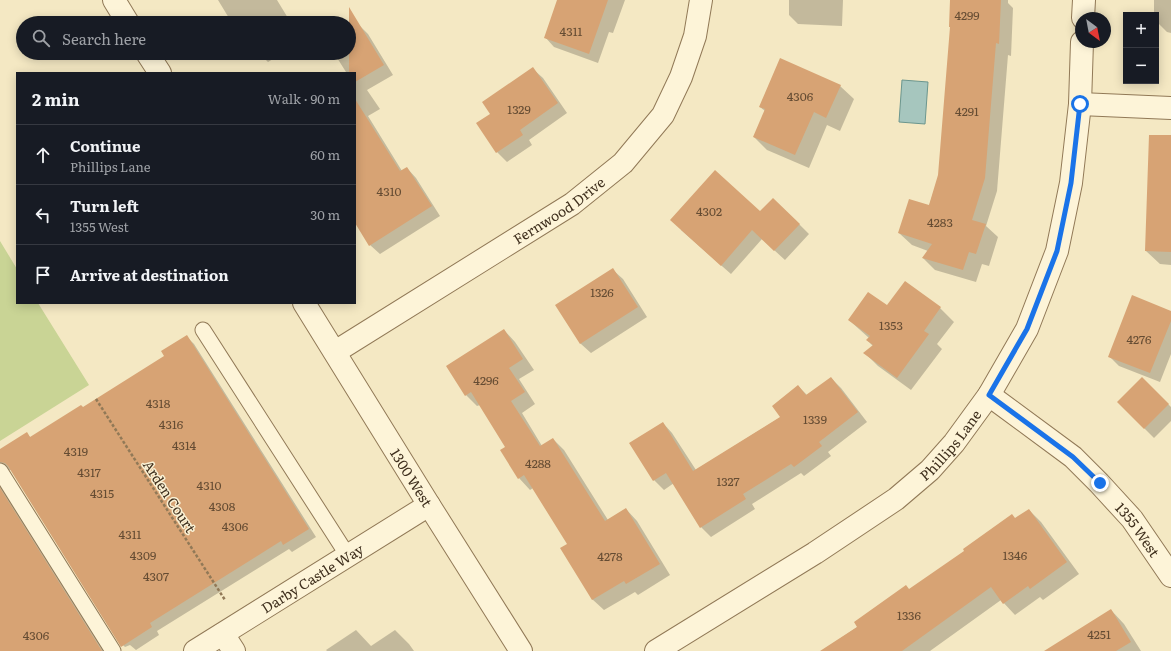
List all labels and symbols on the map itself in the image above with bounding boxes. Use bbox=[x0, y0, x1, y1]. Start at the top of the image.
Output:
house number: 4299 bbox=[954, 6, 980, 24]
north arrow bbox=[1075, 12, 1111, 48]
house number: 4311 bbox=[560, 22, 583, 40]
house number: 4306 bbox=[787, 87, 814, 105]
route start bbox=[1071, 95, 1089, 113]
house number: 1329 bbox=[507, 100, 531, 118]
house number: 4291 bbox=[955, 102, 979, 120]
street label: Fernwood Drive bbox=[509, 172, 609, 248]
house number: 4310 bbox=[377, 182, 402, 200]
house number: 4302 bbox=[696, 202, 722, 220]
house number: 4283 bbox=[927, 213, 953, 231]
house number: 1326 bbox=[590, 283, 614, 301]
house number: 1353 bbox=[879, 316, 903, 334]
house number: 4276 bbox=[1126, 330, 1152, 348]
house number: 4296 bbox=[473, 371, 499, 389]
house number: 4318 bbox=[146, 394, 171, 412]
street label: Phillips Lane bbox=[915, 405, 985, 485]
house number: 1339 bbox=[803, 410, 827, 428]
house number: 4316 bbox=[159, 415, 184, 433]
house number: 4314 bbox=[172, 436, 196, 454]
house number: 4319 bbox=[64, 442, 88, 460]
street label: 1300 West bbox=[386, 444, 438, 511]
house number: 4288 bbox=[525, 454, 551, 472]
street label: Arden Court bbox=[139, 456, 201, 537]
house number: 4317 bbox=[77, 463, 101, 481]
house number: 1327 bbox=[716, 472, 740, 490]
route end bbox=[1091, 474, 1109, 492]
house number: 4310 bbox=[197, 476, 222, 494]
house number: 4315 bbox=[90, 484, 114, 502]
house number: 4308 bbox=[209, 497, 236, 515]
street label: 1355 West bbox=[1111, 498, 1165, 561]
house number: 4306 bbox=[222, 517, 249, 535]
house number: 4311 bbox=[119, 525, 142, 543]
street label: Darby Castle Way bbox=[257, 538, 368, 617]
house number: 4309 bbox=[130, 546, 156, 564]
house number: 1346 bbox=[1003, 546, 1028, 564]
house number: 4278 bbox=[597, 547, 623, 565]
house number: 4307 bbox=[143, 567, 169, 585]
house number: 1336 bbox=[897, 606, 922, 624]
house number: 4251 bbox=[1087, 625, 1111, 643]
house number: 4306 bbox=[23, 626, 50, 644]

